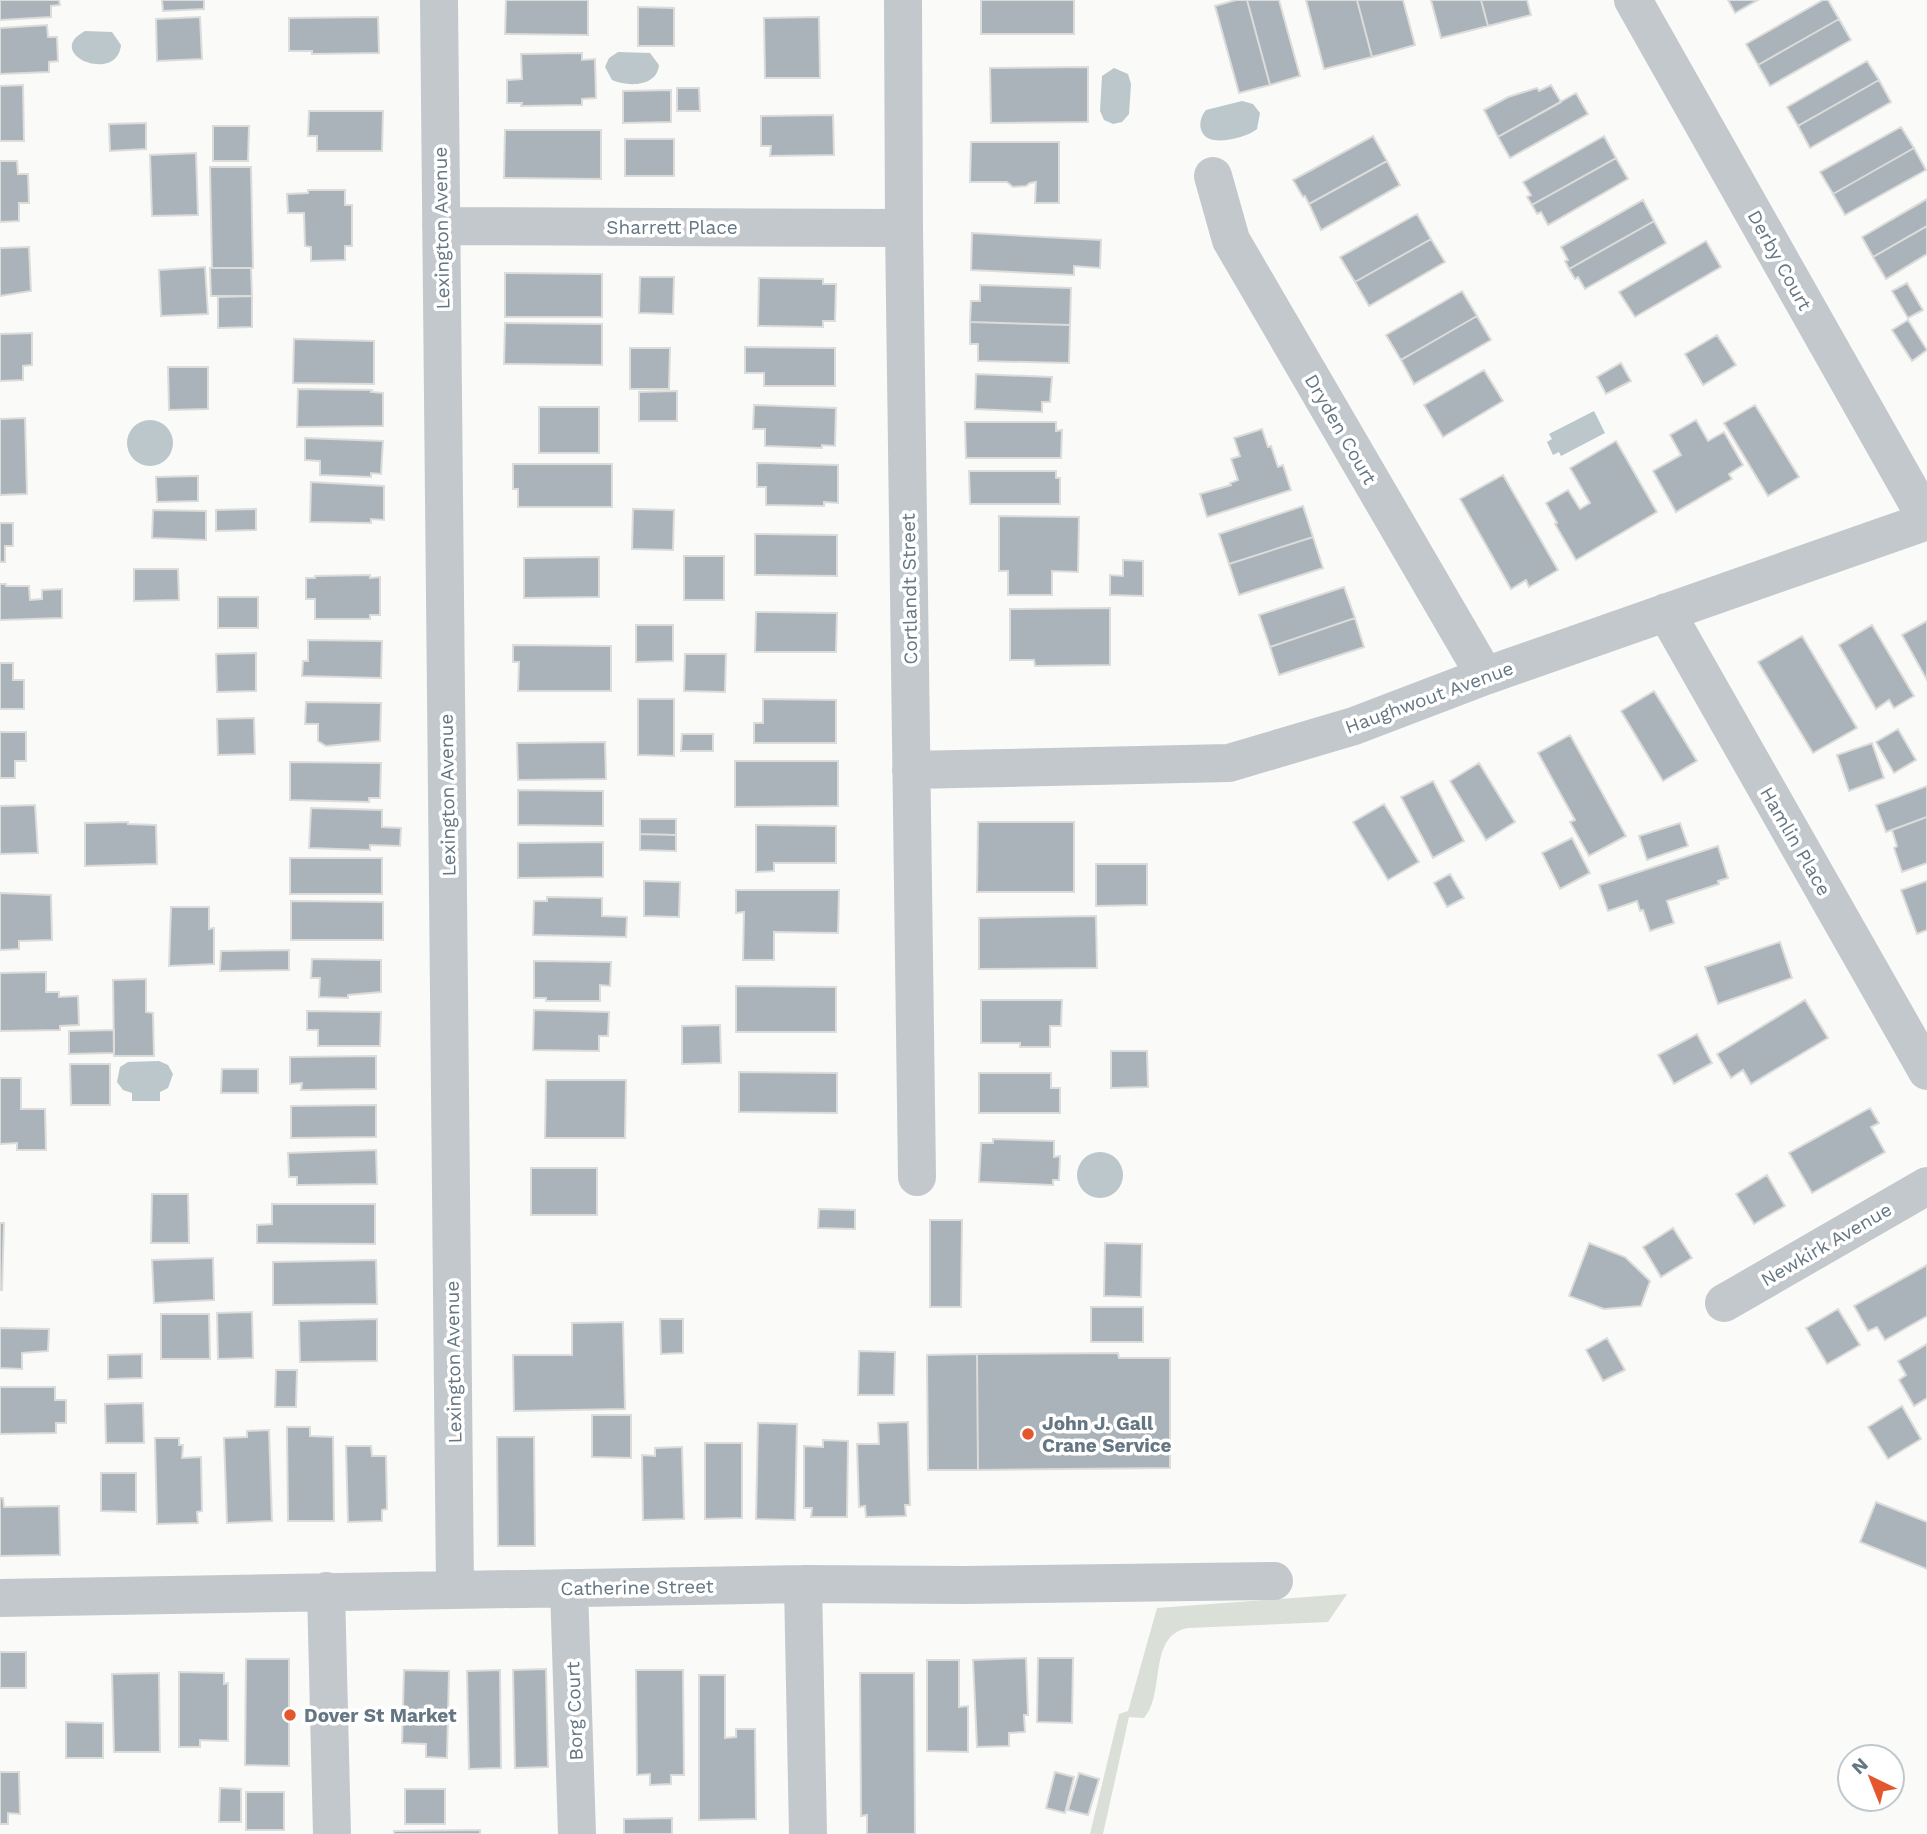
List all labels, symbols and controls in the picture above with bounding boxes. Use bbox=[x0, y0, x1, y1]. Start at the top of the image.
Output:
street label: Lexington Avenue bbox=[429, 146, 454, 310]
street label: Derby Court bbox=[1743, 206, 1817, 314]
street label: Sharrett Place bbox=[606, 216, 738, 239]
street label: Dryden Court bbox=[1300, 370, 1381, 489]
street label: Cortlandt Street bbox=[897, 513, 922, 665]
street label: Haughwout Avenue bbox=[1342, 656, 1517, 739]
street label: Lexington Avenue bbox=[435, 713, 460, 877]
street label: Hamlin Place bbox=[1755, 783, 1836, 900]
street label: Newkirk Avenue bbox=[1757, 1198, 1896, 1291]
street label: Lexington Avenue bbox=[441, 1280, 466, 1444]
place label: John J. Gall Crane Service bbox=[1042, 1412, 1172, 1457]
marker: John J. Gall Crane Service bbox=[1020, 1426, 1036, 1442]
street label: Catherine Street bbox=[560, 1575, 714, 1600]
street label: Borg Court bbox=[561, 1661, 588, 1761]
place label: Dover St Market bbox=[304, 1704, 457, 1727]
marker: Dover St Market bbox=[282, 1707, 298, 1723]
north arrow bbox=[1836, 1743, 1906, 1813]
text: N bbox=[1847, 1753, 1873, 1779]

